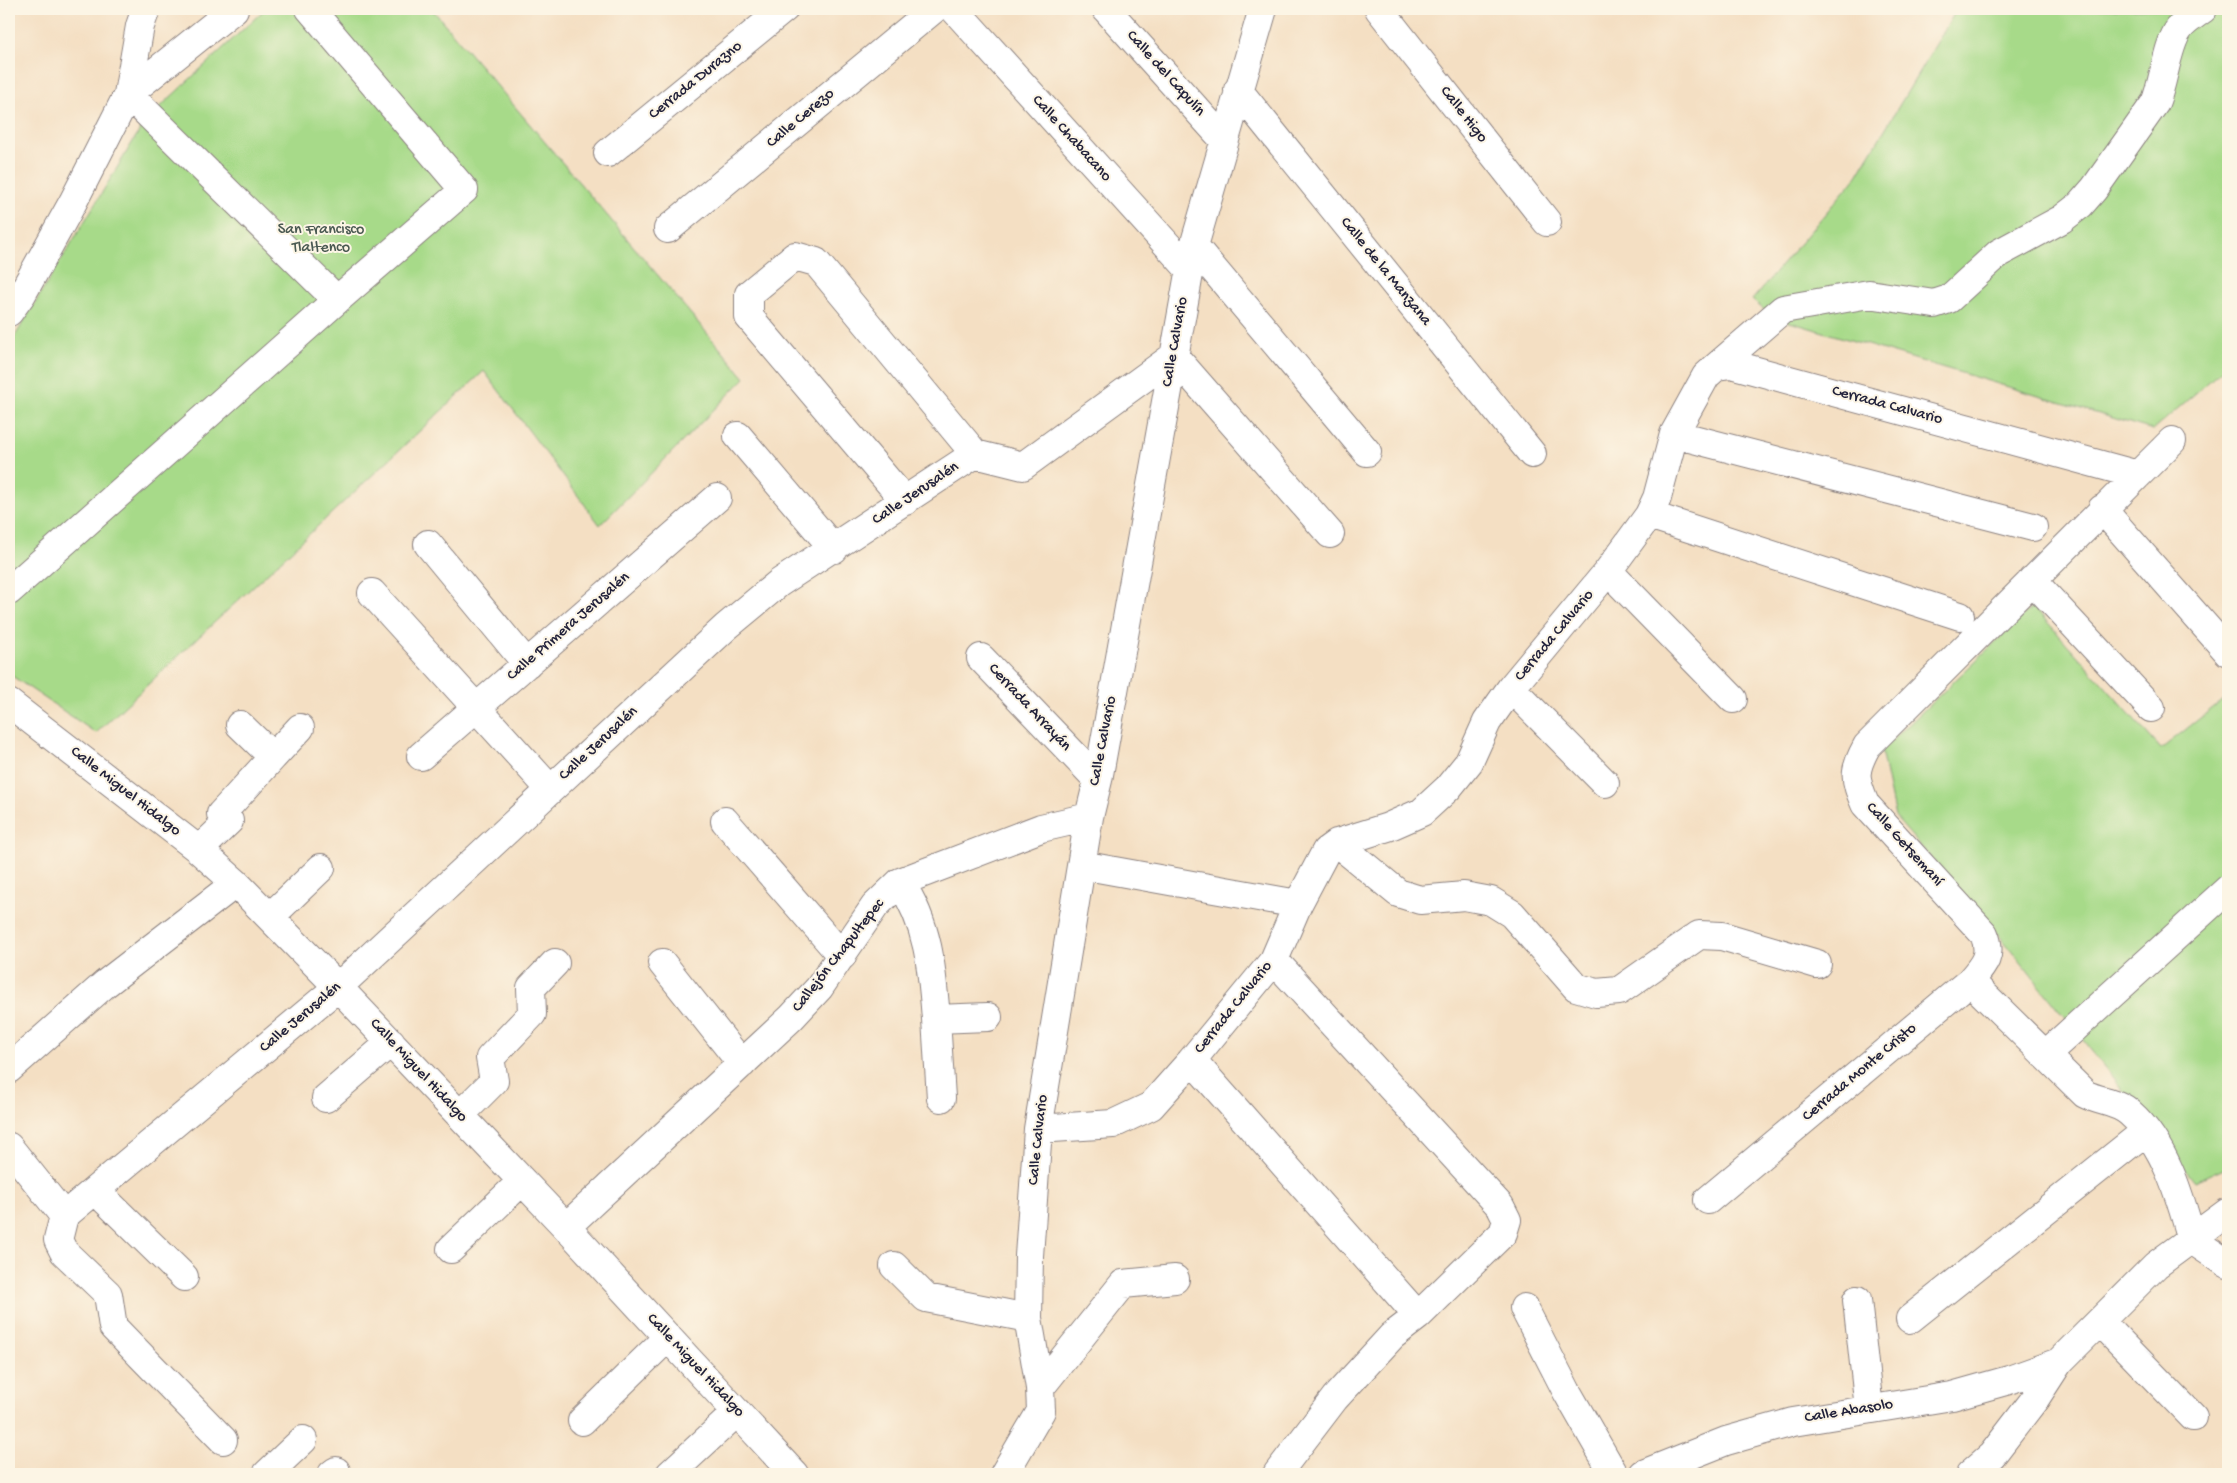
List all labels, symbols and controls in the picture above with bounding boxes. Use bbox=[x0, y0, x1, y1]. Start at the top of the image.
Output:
street label: Calle del Capulín bbox=[1121, 27, 1209, 121]
street label: Cerrada Durazno bbox=[645, 38, 747, 124]
street label: Calle Higo bbox=[1435, 83, 1491, 147]
street label: Calle Cerezo bbox=[763, 85, 839, 153]
street label: Calle Chabacano bbox=[1027, 92, 1115, 186]
street label: Calle de la Manzana bbox=[1335, 214, 1435, 331]
park label: San Francisco Tlaltenco bbox=[278, 221, 364, 258]
street label: Calle Calvario bbox=[1159, 295, 1193, 389]
street label: Cerrada Calvario bbox=[1830, 382, 1944, 430]
street label: Calle Jerusalén bbox=[869, 458, 963, 530]
street label: Calle Primera Jerusalén bbox=[504, 568, 635, 686]
street label: Cerrada Calvario bbox=[1511, 586, 1599, 686]
street label: Cerrada Arrayán bbox=[983, 660, 1075, 756]
street label: Calle Calvario bbox=[1086, 694, 1122, 788]
street label: Calle Jerusalén bbox=[556, 702, 643, 785]
street label: Calle Miguel Hidalgo bbox=[66, 743, 184, 841]
street label: Calle Getsemaní bbox=[1861, 799, 1947, 892]
street label: Callejón Chapultepec bbox=[789, 895, 890, 1016]
street label: Cerrada Calvario bbox=[1191, 958, 1277, 1058]
street label: Calle Jerusalén bbox=[256, 978, 346, 1058]
street label: Calle Miguel Hidalgo bbox=[365, 1015, 471, 1127]
street label: Cerrada Monte Cristo bbox=[1799, 1020, 1921, 1126]
street label: Calle Calvario bbox=[1025, 1094, 1053, 1186]
street label: Calle Miguel Hidalgo bbox=[642, 1310, 748, 1422]
street label: Calle Abasolo bbox=[1803, 1396, 1895, 1428]

